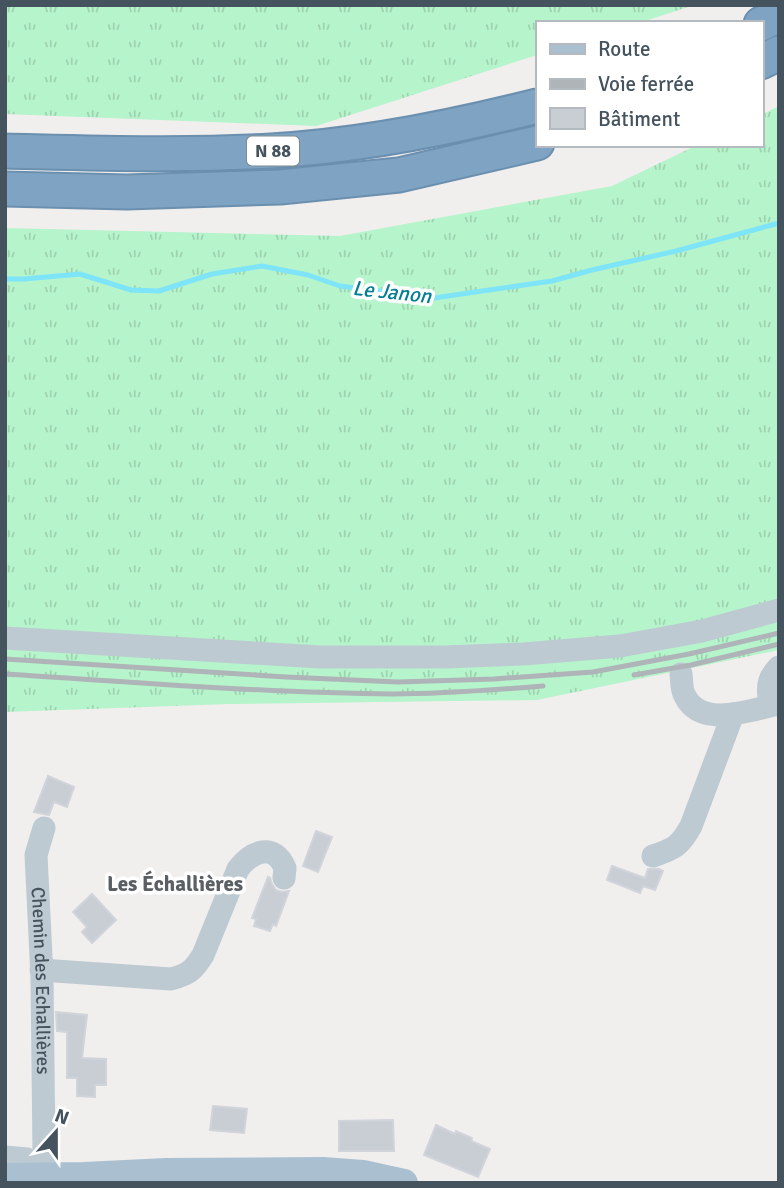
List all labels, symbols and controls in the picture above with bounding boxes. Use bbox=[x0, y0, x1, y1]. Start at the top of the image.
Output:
legend bbox=[536, 21, 763, 147]
text: Route bbox=[598, 36, 650, 62]
text: Voie ferrée bbox=[598, 71, 694, 97]
text: Bâtiment bbox=[598, 106, 680, 132]
road number: N 88 bbox=[247, 136, 299, 166]
water label: Le Janon bbox=[351, 275, 433, 309]
district label: Les Échallières bbox=[107, 870, 243, 897]
street label: Chemin des Echallières bbox=[26, 886, 55, 1075]
north arrow bbox=[21, 1097, 91, 1167]
text: N bbox=[51, 1103, 72, 1131]

